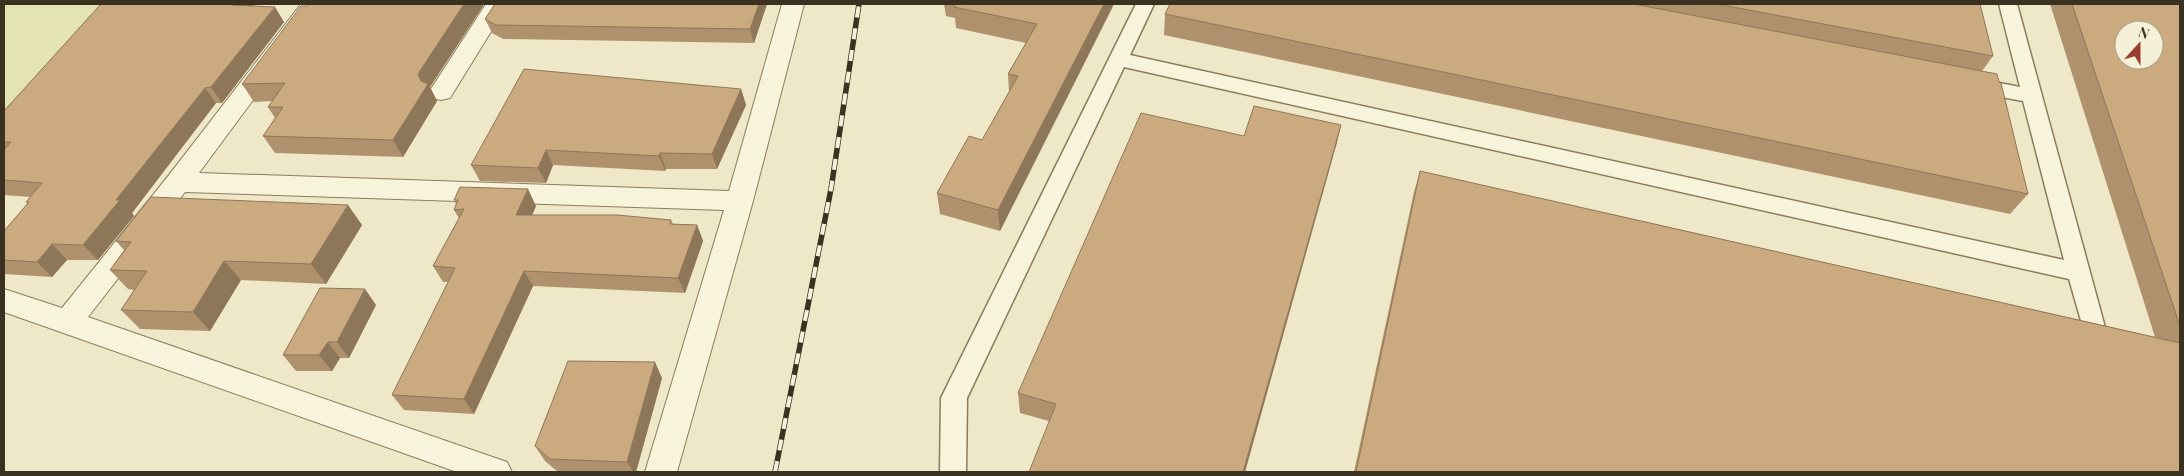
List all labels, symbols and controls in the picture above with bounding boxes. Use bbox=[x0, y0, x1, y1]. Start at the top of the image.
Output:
north arrow bbox=[2114, 20, 2164, 70]
text: N bbox=[2136, 22, 2152, 43]

